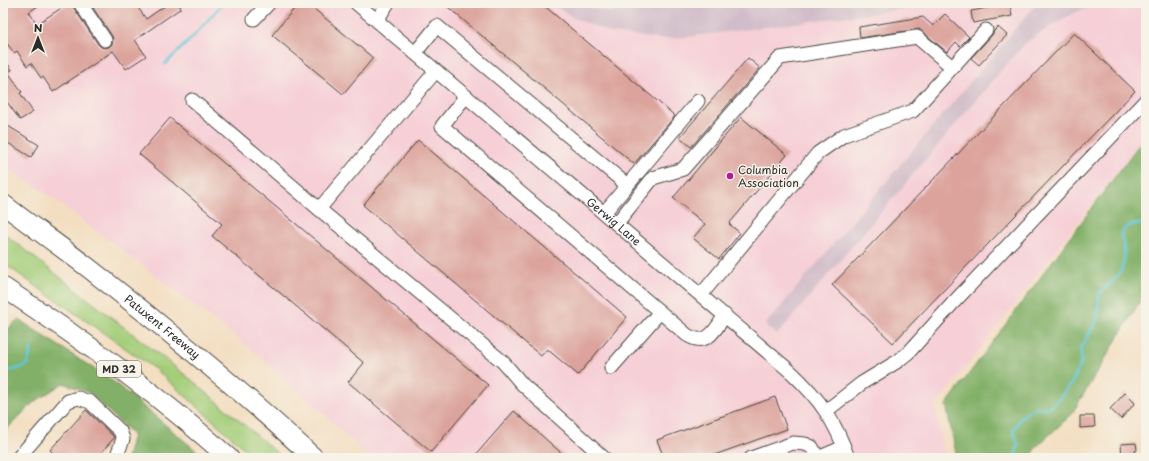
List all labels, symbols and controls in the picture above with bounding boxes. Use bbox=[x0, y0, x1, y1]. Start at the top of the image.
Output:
north arrow bbox=[18, 18, 58, 58]
text: N bbox=[34, 19, 43, 36]
place label: Columbia Association bbox=[738, 161, 799, 191]
marker: Columbia Association bbox=[725, 171, 735, 181]
street label: Gerwig Lane bbox=[583, 193, 645, 249]
street label: Patuxent Freeway bbox=[121, 290, 204, 363]
road number: MD 32 bbox=[97, 361, 141, 377]

